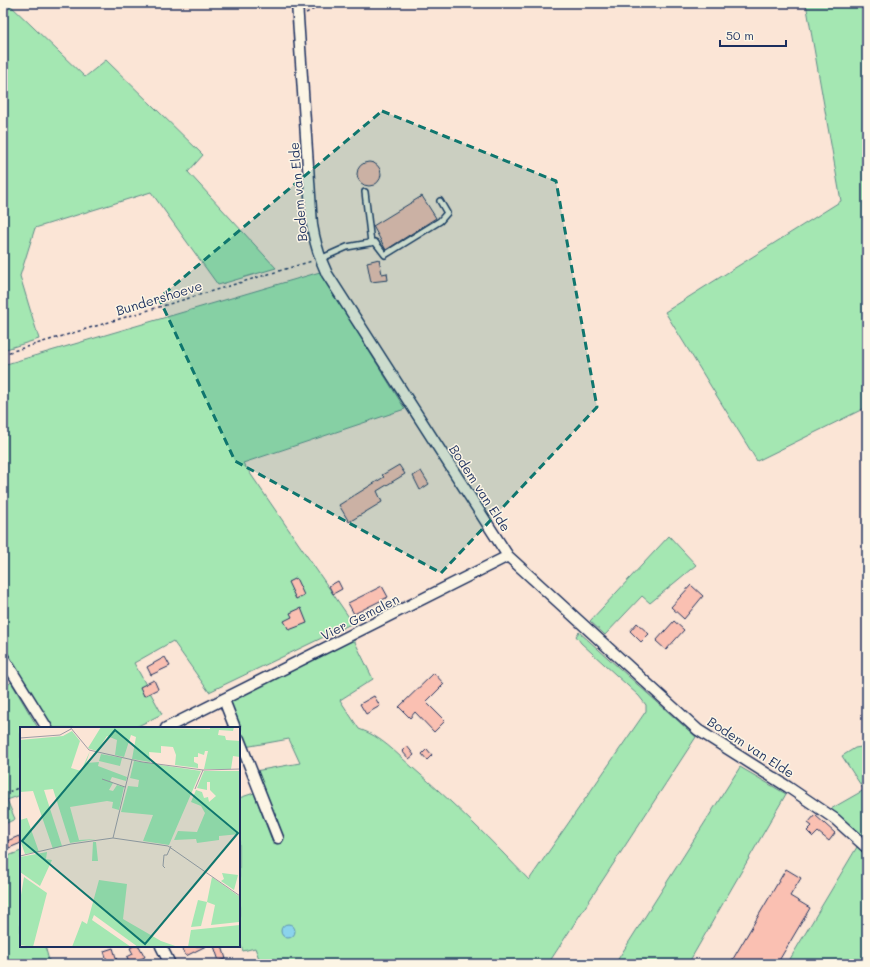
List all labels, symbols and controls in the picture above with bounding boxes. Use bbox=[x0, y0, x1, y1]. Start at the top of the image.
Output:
scale bar bbox=[720, 22, 786, 48]
text: 50 m bbox=[726, 27, 754, 43]
street label: Bodem van Elde bbox=[285, 142, 310, 243]
street label: Bundershoeve bbox=[114, 276, 204, 319]
street label: Bodem van Elde bbox=[446, 441, 515, 534]
street label: Vier Gemalen bbox=[318, 590, 402, 644]
street label: Bodem van Elde bbox=[705, 712, 798, 781]
inset map bbox=[20, 727, 240, 947]

